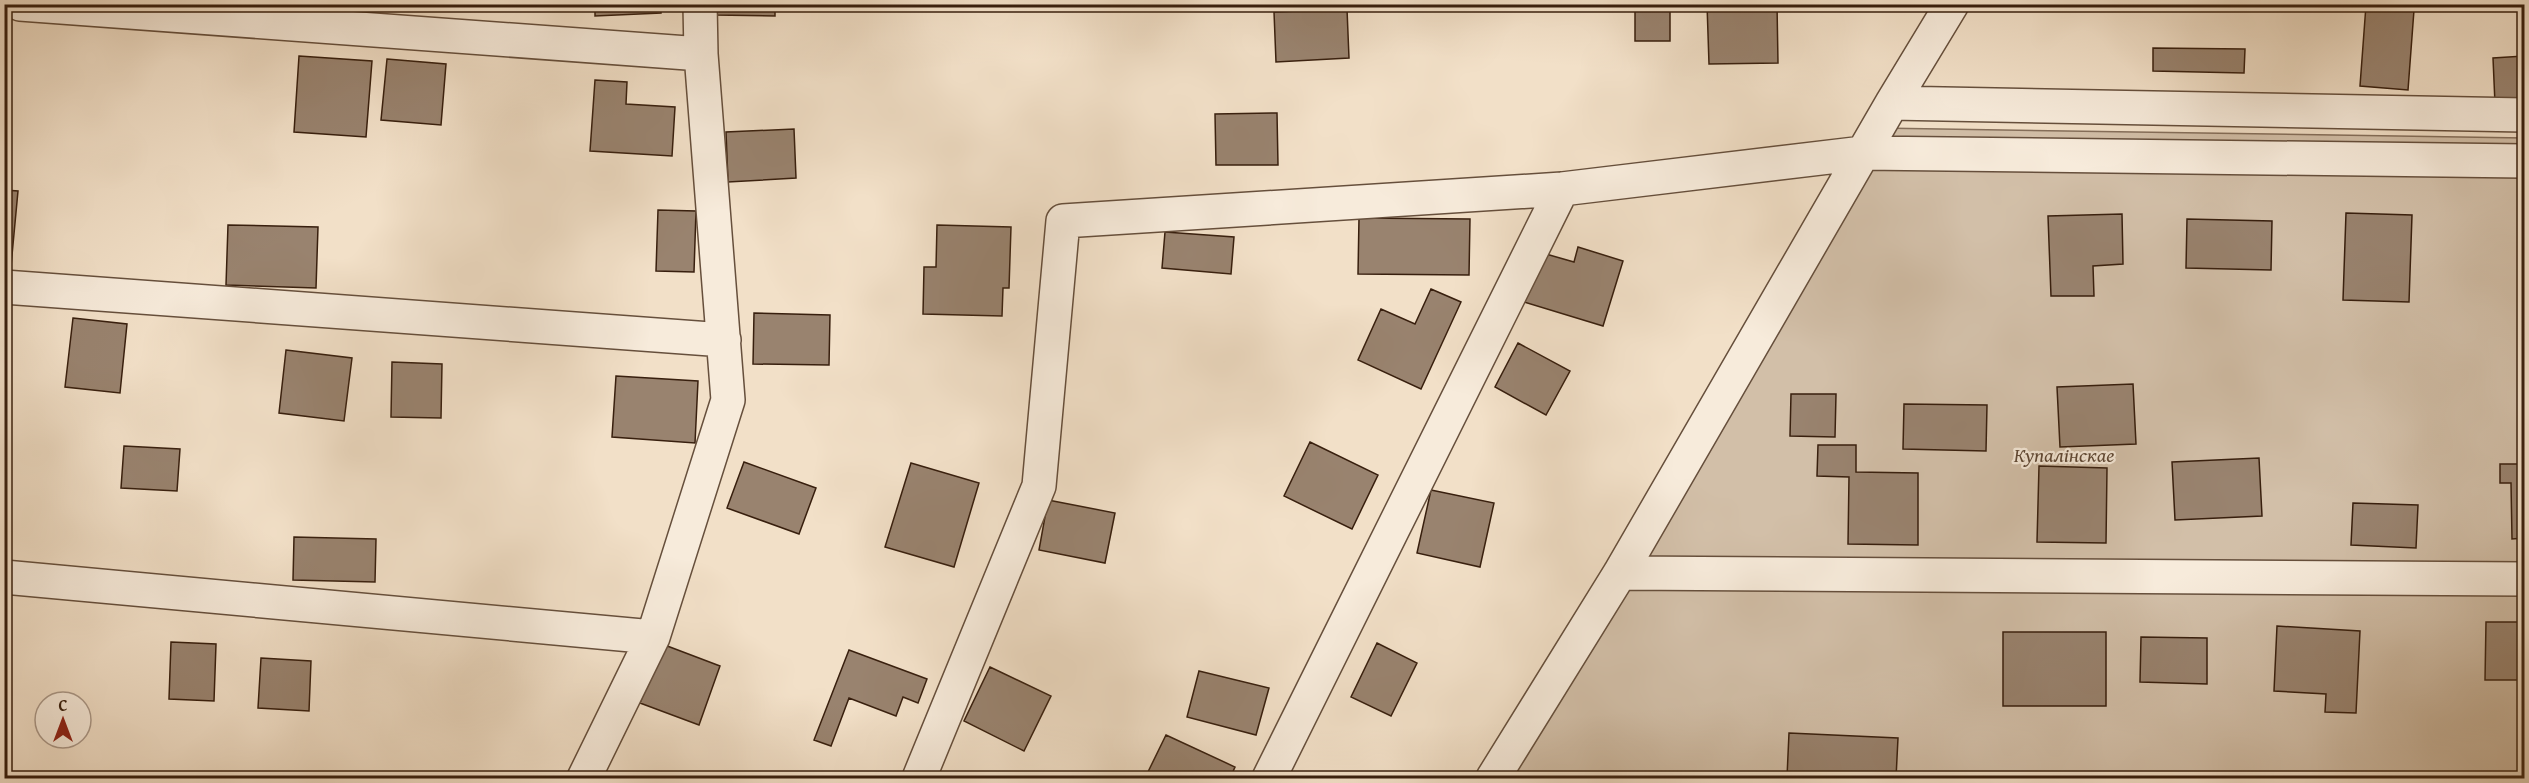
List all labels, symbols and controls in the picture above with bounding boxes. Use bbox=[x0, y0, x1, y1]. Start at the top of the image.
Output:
park label: Купалінскае bbox=[2014, 440, 2114, 469]
north arrow bbox=[33, 690, 93, 750]
text: С bbox=[58, 693, 68, 717]

